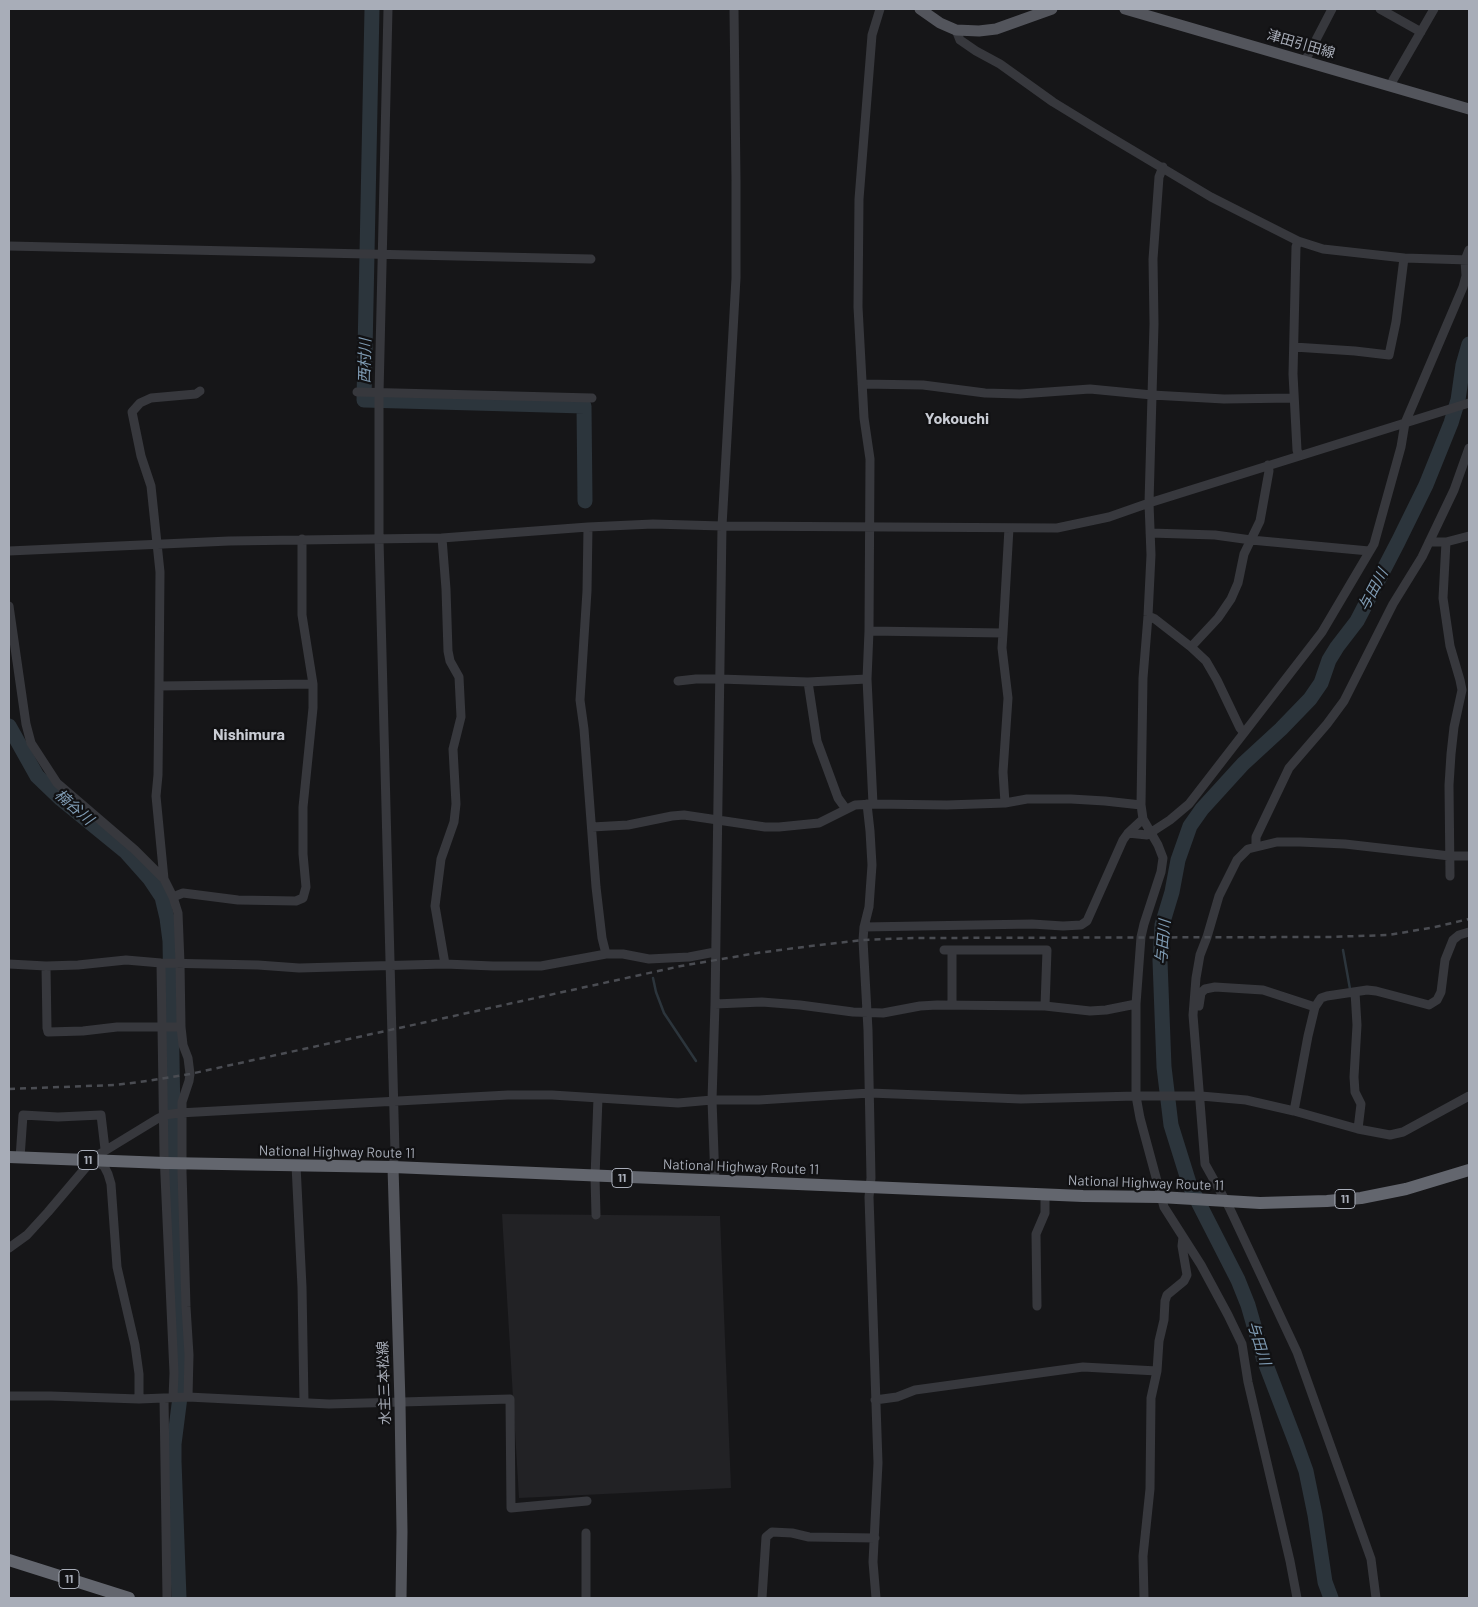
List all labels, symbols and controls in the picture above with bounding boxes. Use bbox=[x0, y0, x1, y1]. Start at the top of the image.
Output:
street label: 津田引田線 bbox=[1265, 26, 1337, 62]
water label: 西村川 bbox=[356, 338, 374, 384]
district label: Yokouchi bbox=[925, 409, 989, 429]
water label: 与田川 bbox=[1354, 566, 1392, 614]
district label: Nishimura bbox=[213, 725, 285, 745]
water label: 楠谷川 bbox=[51, 785, 97, 829]
water label: 与田川 bbox=[1152, 919, 1174, 965]
street label: National Highway Route 11 bbox=[259, 1142, 415, 1162]
road number: 11 bbox=[78, 1150, 98, 1170]
street label: National Highway Route 11 bbox=[663, 1156, 819, 1178]
road number: 11 bbox=[612, 1168, 632, 1188]
street label: National Highway Route 11 bbox=[1068, 1172, 1224, 1194]
road number: 11 bbox=[1335, 1190, 1355, 1208]
water label: 与田川 bbox=[1244, 1319, 1274, 1367]
street label: 水主三本松線 bbox=[374, 1341, 394, 1425]
road number: 11 bbox=[59, 1570, 79, 1588]

